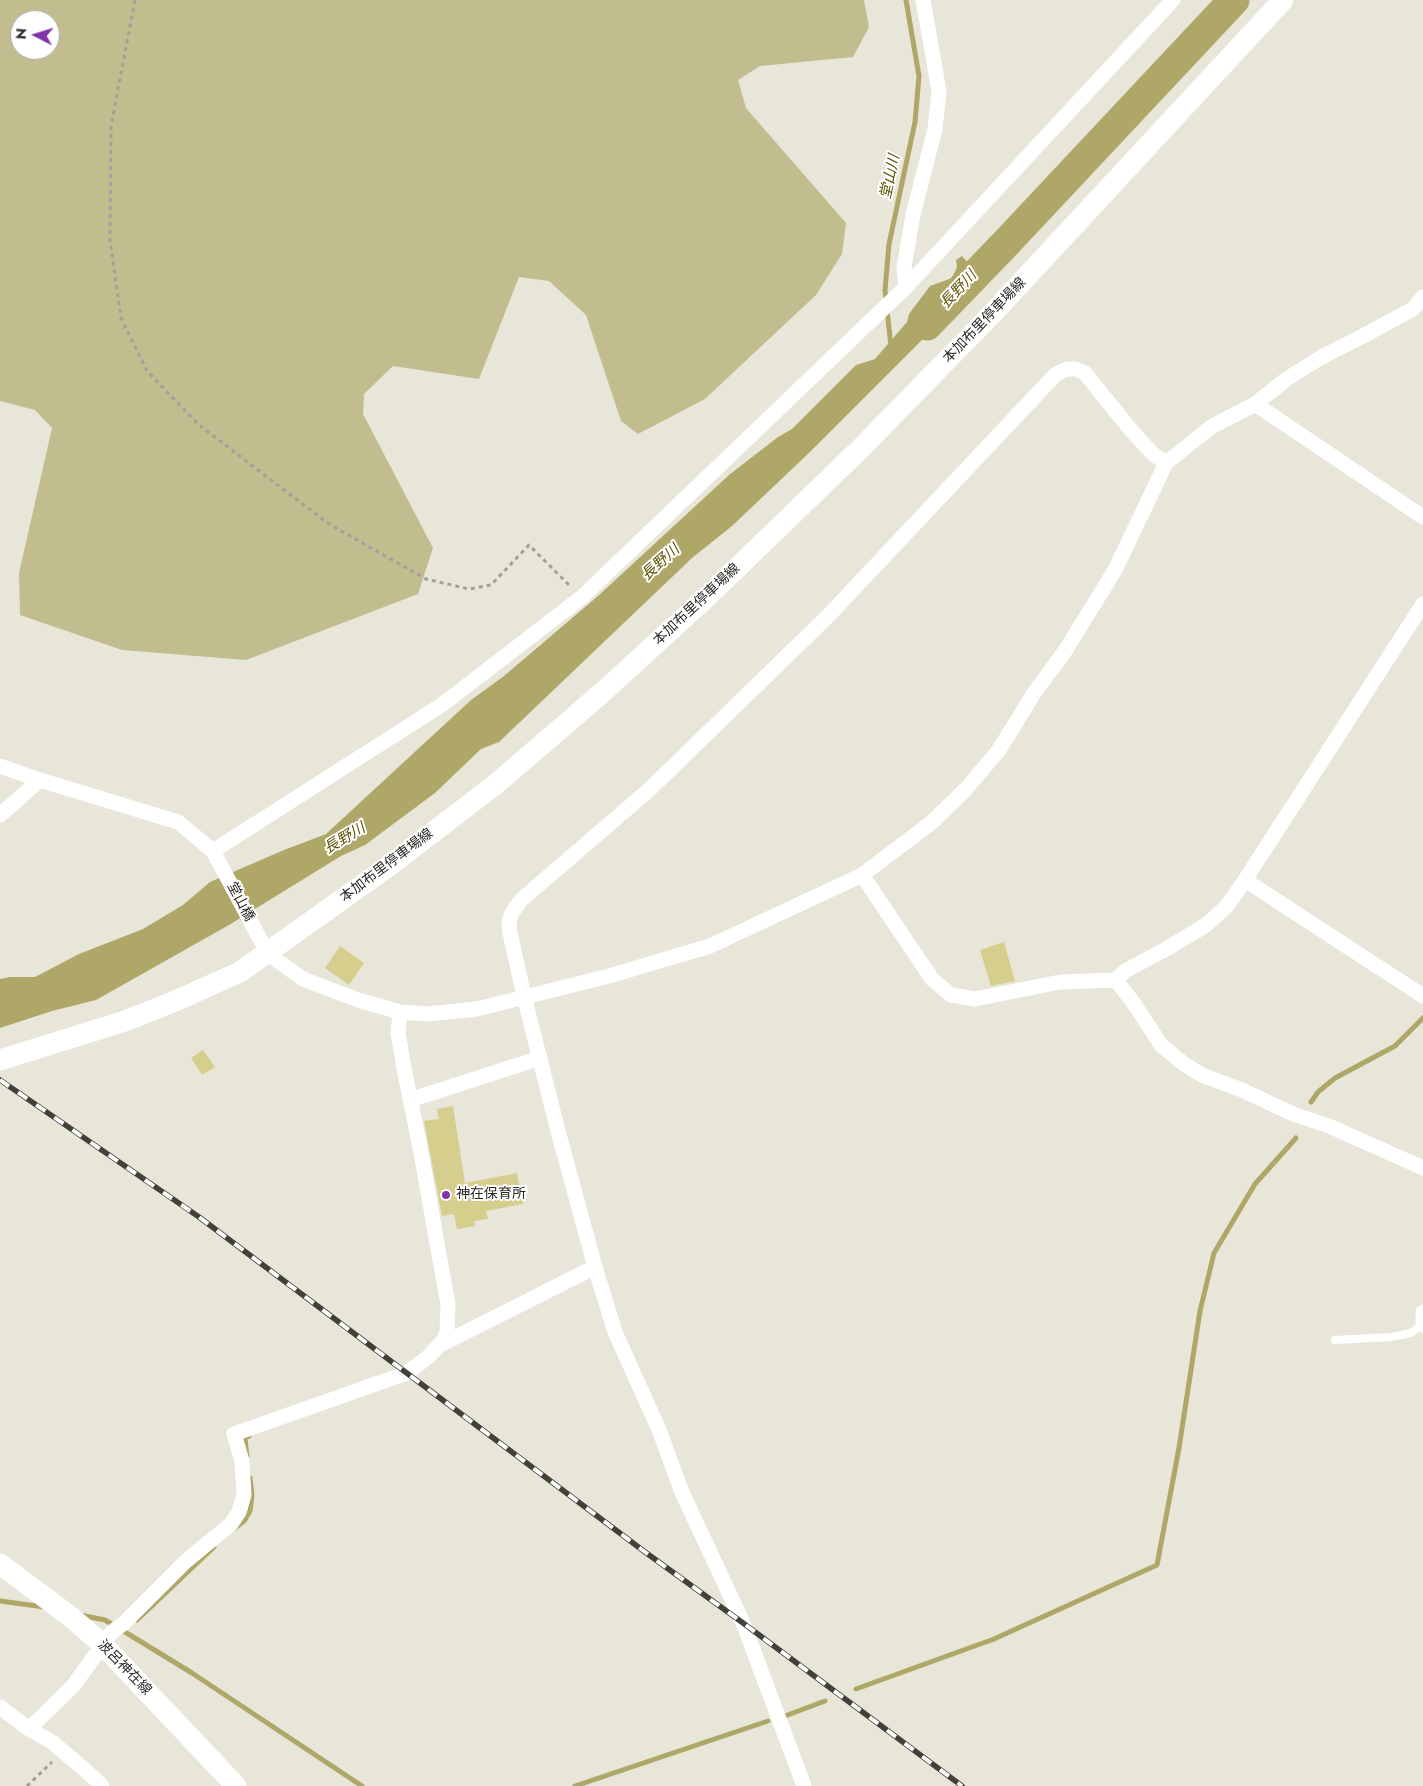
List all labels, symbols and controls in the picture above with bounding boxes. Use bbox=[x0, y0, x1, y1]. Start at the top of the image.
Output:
north arrow bbox=[10, 10, 60, 60]
text: N bbox=[11, 27, 32, 40]
water label: 堂山川 bbox=[878, 153, 904, 201]
water label: 長野川 bbox=[937, 267, 981, 313]
street label: 本加布里停車場線 bbox=[940, 275, 1030, 367]
water label: 長野川 bbox=[638, 541, 684, 585]
street label: 本加布里停車場線 bbox=[650, 561, 744, 649]
water label: 長野川 bbox=[321, 820, 369, 858]
street label: 本加布里停車場線 bbox=[337, 826, 437, 906]
street label: 堂山橋 bbox=[223, 880, 257, 924]
place label: 神在保育所 bbox=[456, 1187, 526, 1203]
marker: 神在保育所 bbox=[440, 1189, 452, 1201]
street label: 波呂神在線 bbox=[94, 1637, 154, 1699]

